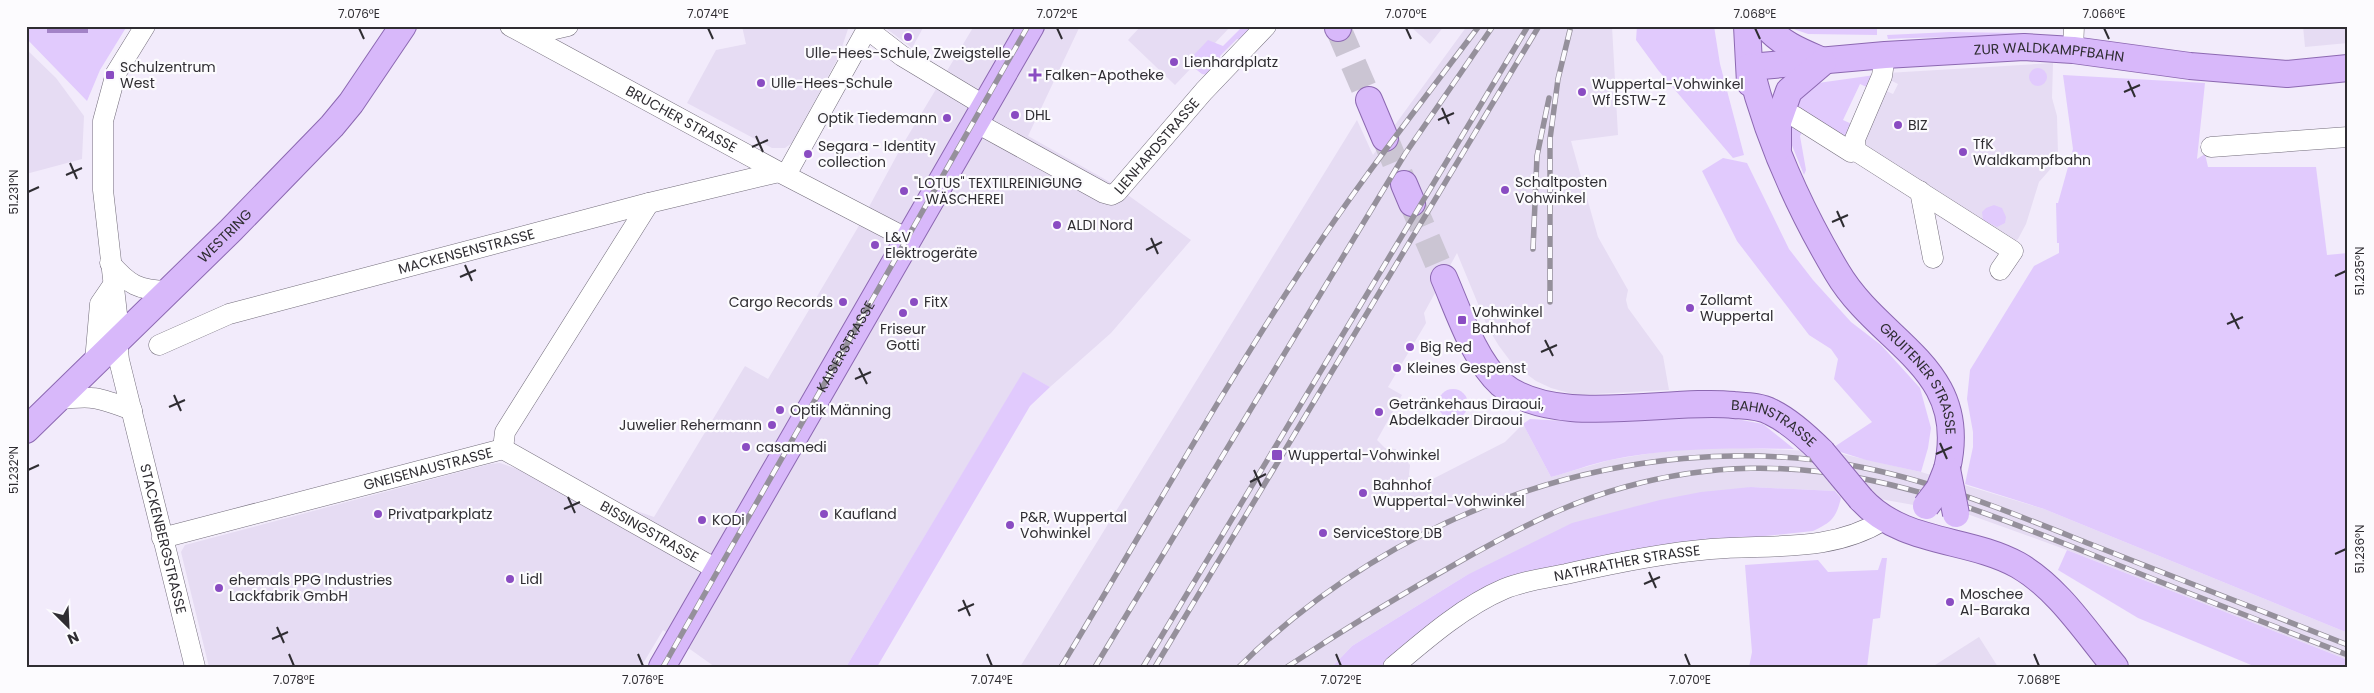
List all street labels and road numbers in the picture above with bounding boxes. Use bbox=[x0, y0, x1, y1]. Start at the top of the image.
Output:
street label: ZUR WALDKAMPFBAHN bbox=[1973, 37, 2126, 67]
street label: BRUCHER STRASSE bbox=[622, 81, 741, 157]
street label: LIENHARDSTRASSE bbox=[1109, 93, 1204, 199]
street label: WESTRING bbox=[193, 204, 257, 267]
street label: MACKENSENSTRASSE bbox=[396, 224, 537, 279]
street label: KAISERSTRASSE bbox=[812, 297, 880, 396]
street label: GRUITENER STRASSE bbox=[1875, 318, 1961, 435]
street label: BAHNSTRASSE bbox=[1730, 395, 1821, 452]
street label: GNEISENAUSTRASSE bbox=[361, 442, 495, 495]
street label: STACKENBERGSTRASSE bbox=[135, 462, 191, 616]
street label: BISSINGSTRASSE bbox=[597, 496, 702, 567]
street label: NATHRATHER STRASSE bbox=[1552, 540, 1701, 586]

